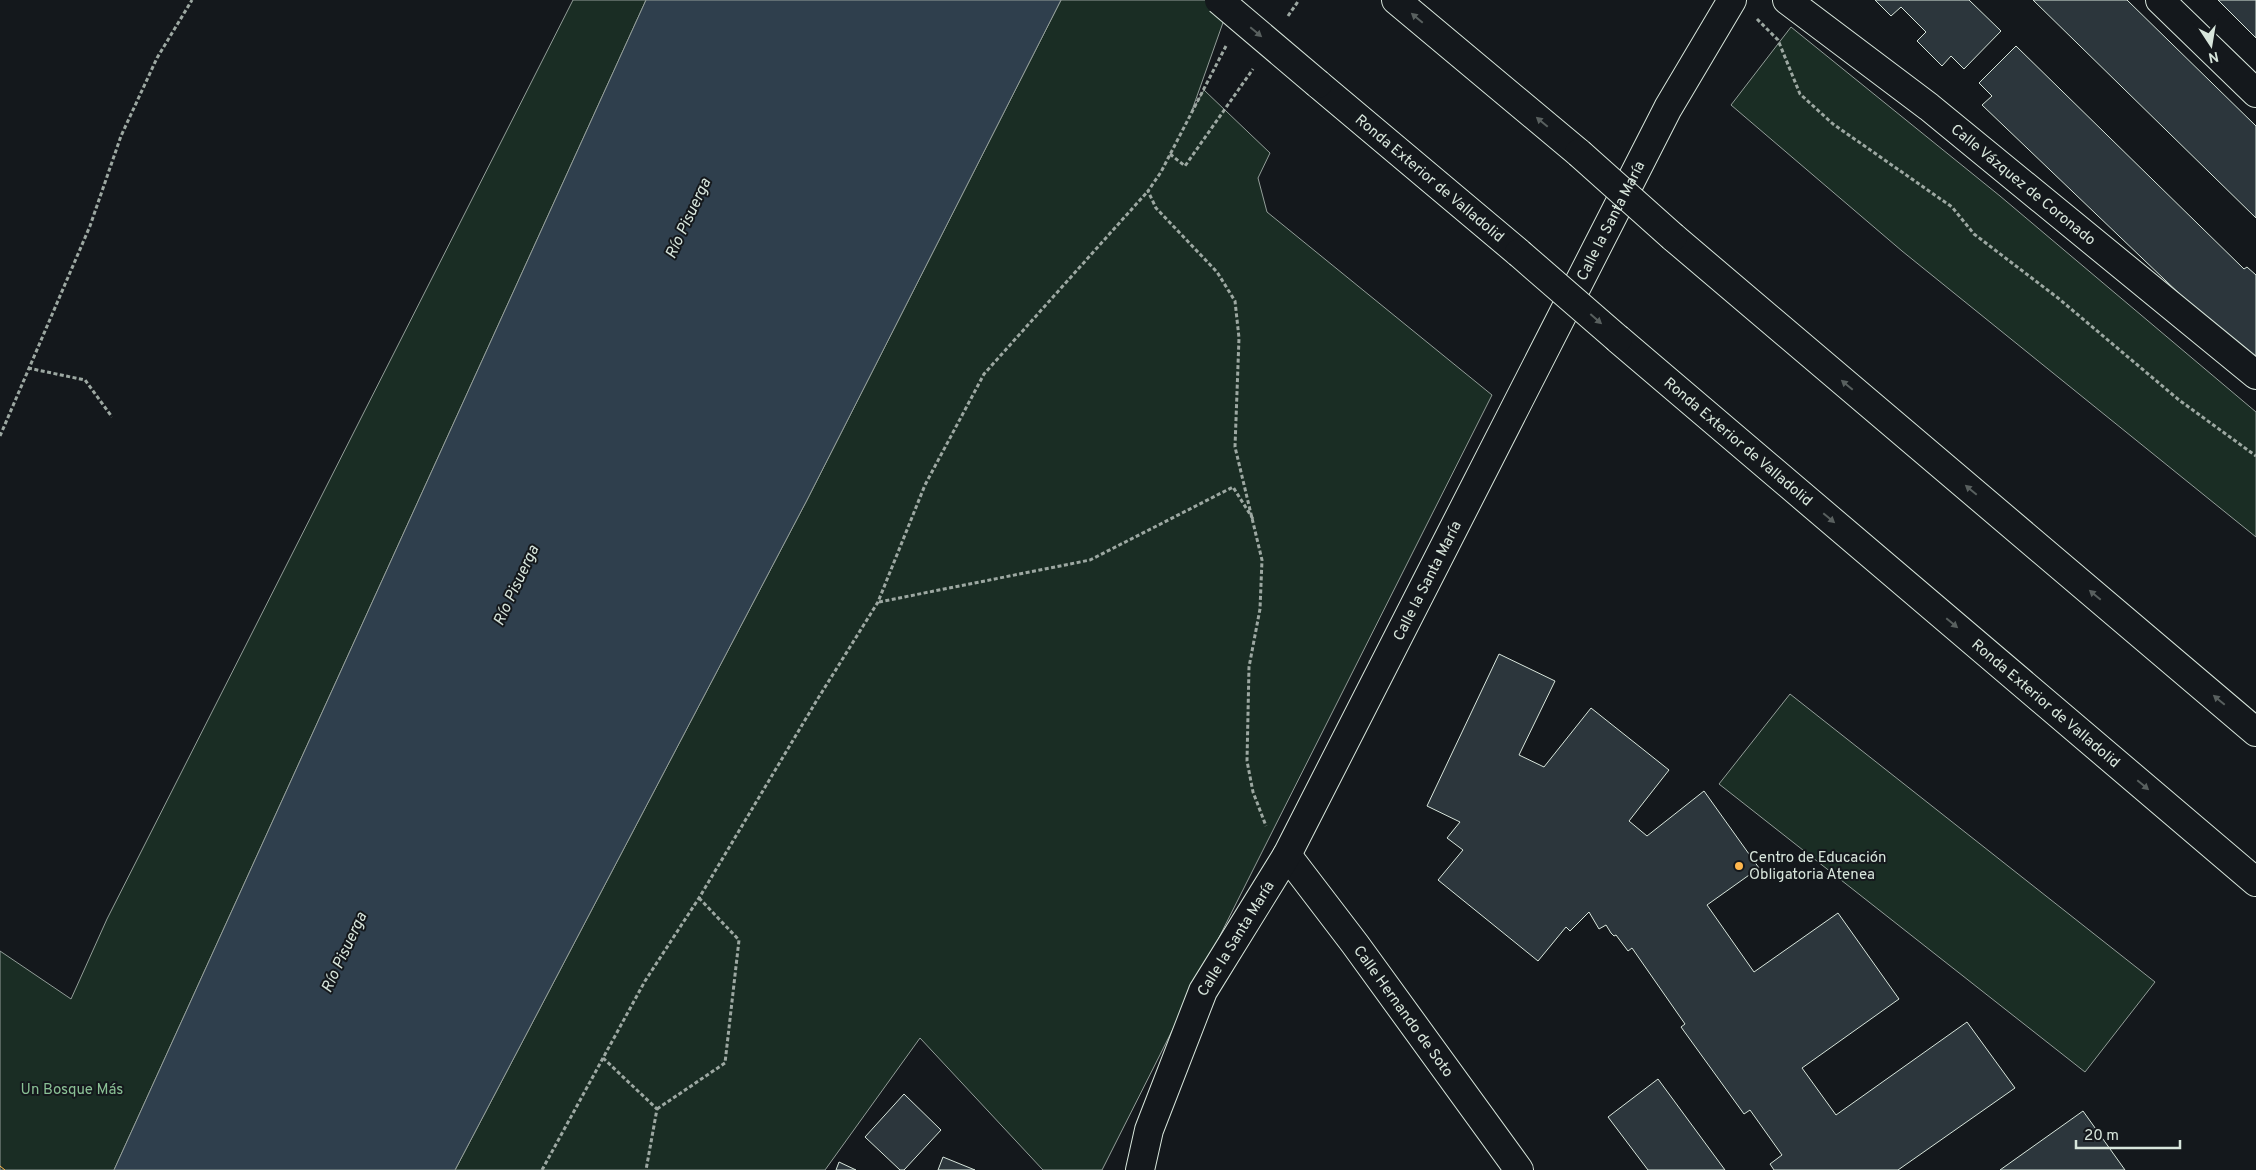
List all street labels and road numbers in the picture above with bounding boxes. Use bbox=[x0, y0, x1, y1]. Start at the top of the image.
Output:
street label: Ronda Exterior de Valladolid bbox=[1350, 111, 1507, 247]
street label: Calle Vázquez de Coronado bbox=[1946, 121, 2099, 251]
street label: Calle la Santa María bbox=[1573, 158, 1650, 285]
street label: Ronda Exterior de Valladolid bbox=[1659, 374, 1816, 511]
street label: Calle la Santa María bbox=[1390, 518, 1467, 644]
street label: Ronda Exterior de Valladolid bbox=[1967, 636, 2123, 773]
street label: Calle la Santa María bbox=[1194, 878, 1280, 1000]
street label: Calle Hernando de Soto bbox=[1348, 942, 1457, 1082]

